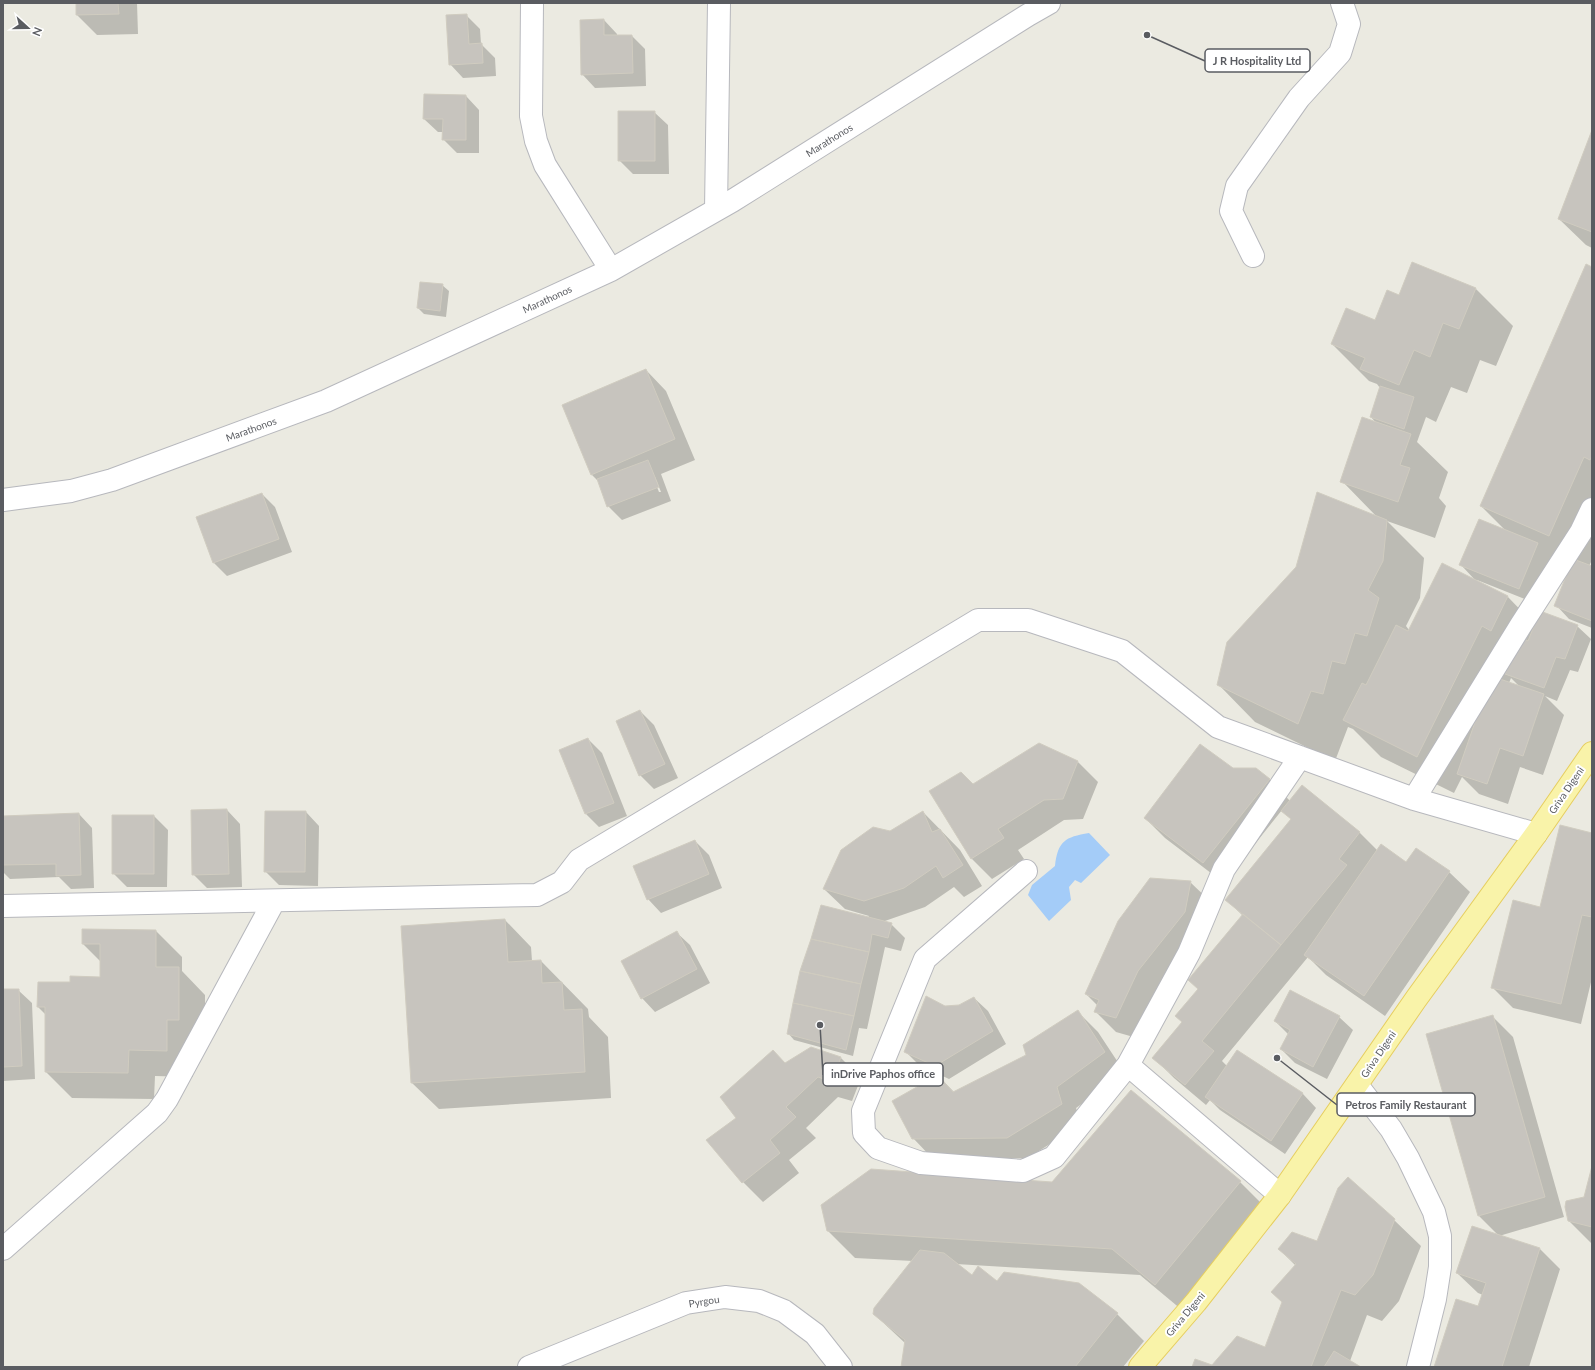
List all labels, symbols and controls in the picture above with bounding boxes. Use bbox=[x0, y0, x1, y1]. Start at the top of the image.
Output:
north arrow bbox=[8, 8, 48, 48]
text: N bbox=[30, 25, 45, 38]
callout: J R Hospitality Ltd bbox=[1205, 49, 1310, 72]
text: J R Hospitality Ltd bbox=[1213, 54, 1301, 67]
street label: Marathonos bbox=[803, 121, 855, 159]
street label: Marathonos bbox=[520, 282, 574, 316]
street label: Marathonos bbox=[224, 414, 278, 444]
street label: Griva Digeni bbox=[1546, 764, 1586, 816]
street label: Griva Digeni bbox=[1358, 1028, 1398, 1080]
callout: inDrive Paphos office bbox=[823, 1063, 943, 1086]
text: inDrive Paphos office bbox=[831, 1067, 935, 1080]
callout: Petros Family Restaurant bbox=[1337, 1093, 1475, 1116]
text: Petros Family Restaurant bbox=[1345, 1098, 1468, 1111]
street label: Griva Digeni bbox=[1163, 1289, 1207, 1339]
street label: Pyrgou bbox=[688, 1293, 720, 1309]

